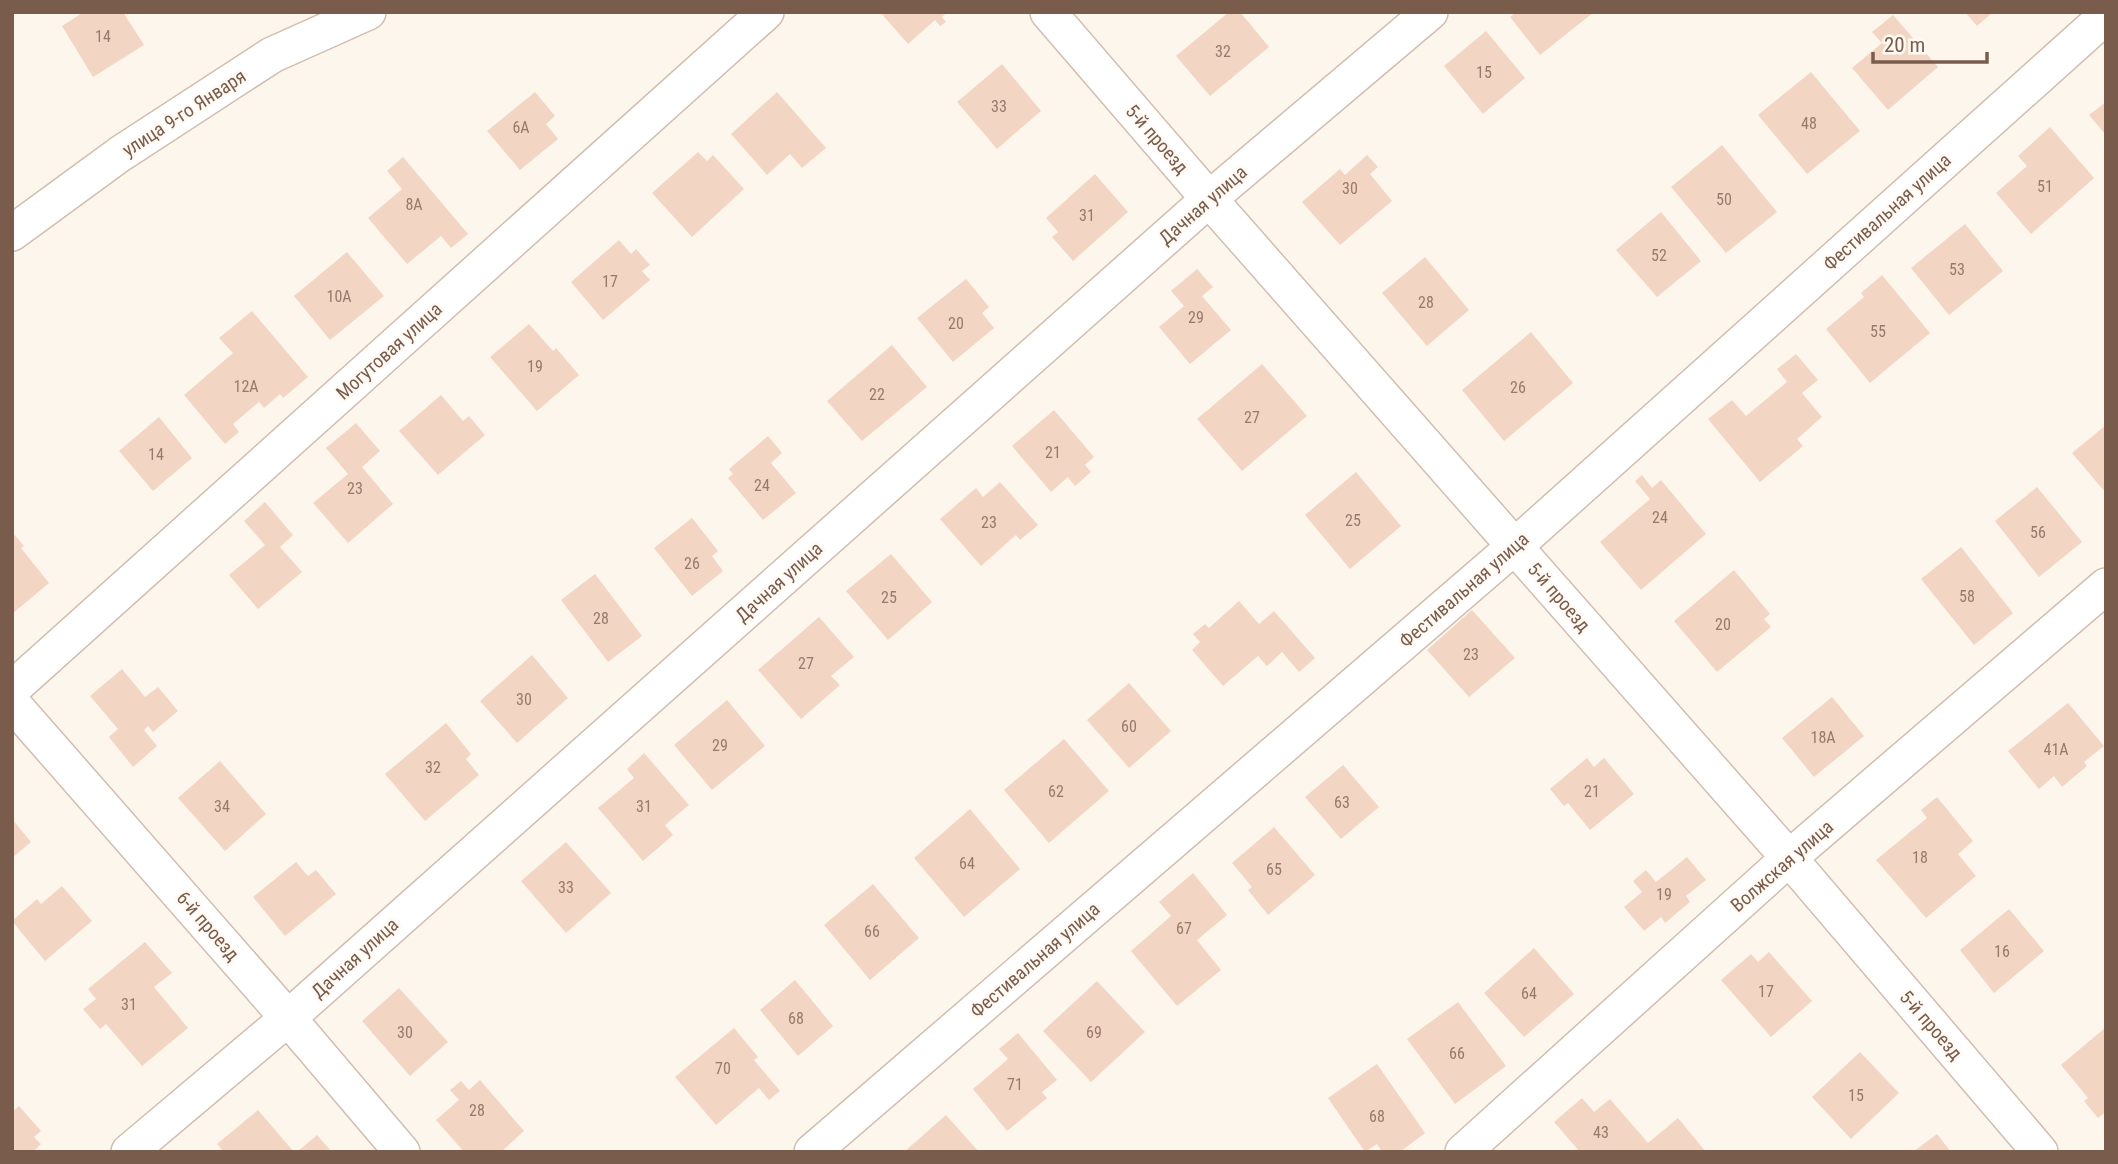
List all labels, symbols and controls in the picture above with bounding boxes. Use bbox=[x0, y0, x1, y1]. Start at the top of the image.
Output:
scale bar bbox=[1873, 21, 1987, 65]
house number: 14 bbox=[95, 27, 111, 46]
text: 20 m bbox=[1884, 33, 1925, 57]
house number: 32 bbox=[1215, 42, 1231, 61]
house number: 15 bbox=[1476, 63, 1492, 82]
street label: улица 9-го Января bbox=[118, 64, 250, 162]
house number: 33 bbox=[991, 97, 1007, 116]
street label: 5-й проезд bbox=[1121, 100, 1193, 178]
house number: 48 bbox=[1801, 114, 1817, 133]
house number: 6А bbox=[512, 118, 530, 137]
street label: Фестивальная улица bbox=[1818, 149, 1956, 275]
street label: Дачная улица bbox=[1154, 161, 1252, 249]
house number: 51 bbox=[2037, 177, 2053, 196]
house number: 30 bbox=[1342, 179, 1358, 198]
house number: 50 bbox=[1716, 190, 1732, 209]
house number: 8А bbox=[405, 195, 423, 214]
house number: 31 bbox=[1079, 206, 1095, 225]
house number: 52 bbox=[1651, 246, 1667, 265]
house number: 53 bbox=[1949, 260, 1965, 279]
house number: 17 bbox=[602, 272, 618, 291]
house number: 10А bbox=[326, 287, 352, 306]
house number: 28 bbox=[1418, 293, 1434, 312]
street label: Могутовая улица bbox=[331, 298, 447, 404]
house number: 29 bbox=[1188, 308, 1204, 327]
house number: 20 bbox=[948, 314, 964, 333]
house number: 55 bbox=[1870, 322, 1886, 341]
house number: 19 bbox=[527, 357, 543, 376]
house number: 12А bbox=[233, 377, 259, 396]
house number: 26 bbox=[1510, 378, 1526, 397]
house number: 22 bbox=[869, 385, 885, 404]
house number: 27 bbox=[1244, 408, 1260, 427]
house number: 21 bbox=[1045, 443, 1061, 462]
house number: 14 bbox=[148, 445, 164, 464]
house number: 24 bbox=[754, 476, 770, 495]
house number: 23 bbox=[347, 479, 363, 498]
house number: 24 bbox=[1652, 508, 1668, 527]
house number: 25 bbox=[1345, 511, 1361, 530]
house number: 23 bbox=[981, 513, 997, 532]
house number: 56 bbox=[2030, 523, 2046, 542]
street label: Фестивальная улица bbox=[1395, 528, 1533, 652]
street label: Дачная улица bbox=[731, 537, 827, 627]
house number: 26 bbox=[684, 554, 700, 573]
street label: 5-й проезд bbox=[1523, 558, 1595, 636]
house number: 58 bbox=[1959, 587, 1975, 606]
house number: 25 bbox=[881, 588, 897, 607]
house number: 28 bbox=[593, 609, 609, 628]
house number: 20 bbox=[1715, 615, 1731, 634]
house number: 23 bbox=[1463, 645, 1479, 664]
house number: 27 bbox=[798, 654, 814, 673]
house number: 30 bbox=[516, 690, 532, 709]
house number: 60 bbox=[1121, 717, 1137, 736]
house number: 18А bbox=[1810, 728, 1836, 747]
house number: 29 bbox=[712, 736, 728, 755]
house number: 41А bbox=[2043, 740, 2069, 759]
house number: 32 bbox=[425, 758, 441, 777]
house number: 62 bbox=[1048, 782, 1064, 801]
house number: 21 bbox=[1584, 782, 1600, 801]
house number: 63 bbox=[1334, 793, 1350, 812]
house number: 34 bbox=[214, 797, 230, 816]
house number: 31 bbox=[636, 797, 652, 816]
street label: Волжская улица bbox=[1726, 815, 1838, 917]
house number: 18 bbox=[1912, 848, 1928, 867]
house number: 64 bbox=[959, 854, 975, 873]
house number: 65 bbox=[1266, 860, 1282, 879]
house number: 33 bbox=[558, 878, 574, 897]
house number: 19 bbox=[1656, 885, 1672, 904]
street label: 6-й проезд bbox=[172, 887, 244, 965]
street label: Фестивальная улица bbox=[966, 898, 1104, 1022]
street label: Дачная улица bbox=[307, 913, 403, 1003]
house number: 67 bbox=[1176, 919, 1192, 938]
house number: 66 bbox=[864, 922, 880, 941]
house number: 16 bbox=[1994, 942, 2010, 961]
house number: 17 bbox=[1758, 982, 1774, 1001]
house number: 64 bbox=[1521, 984, 1537, 1003]
street label: 5-й проезд bbox=[1895, 986, 1967, 1064]
house number: 31 bbox=[121, 995, 137, 1014]
house number: 68 bbox=[788, 1009, 804, 1028]
house number: 30 bbox=[397, 1023, 413, 1042]
house number: 69 bbox=[1086, 1023, 1102, 1042]
house number: 66 bbox=[1449, 1044, 1465, 1063]
house number: 70 bbox=[715, 1059, 731, 1078]
house number: 71 bbox=[1007, 1075, 1023, 1094]
house number: 15 bbox=[1848, 1086, 1864, 1105]
house number: 28 bbox=[469, 1101, 485, 1120]
house number: 68 bbox=[1369, 1107, 1385, 1126]
house number: 43 bbox=[1593, 1123, 1609, 1142]

